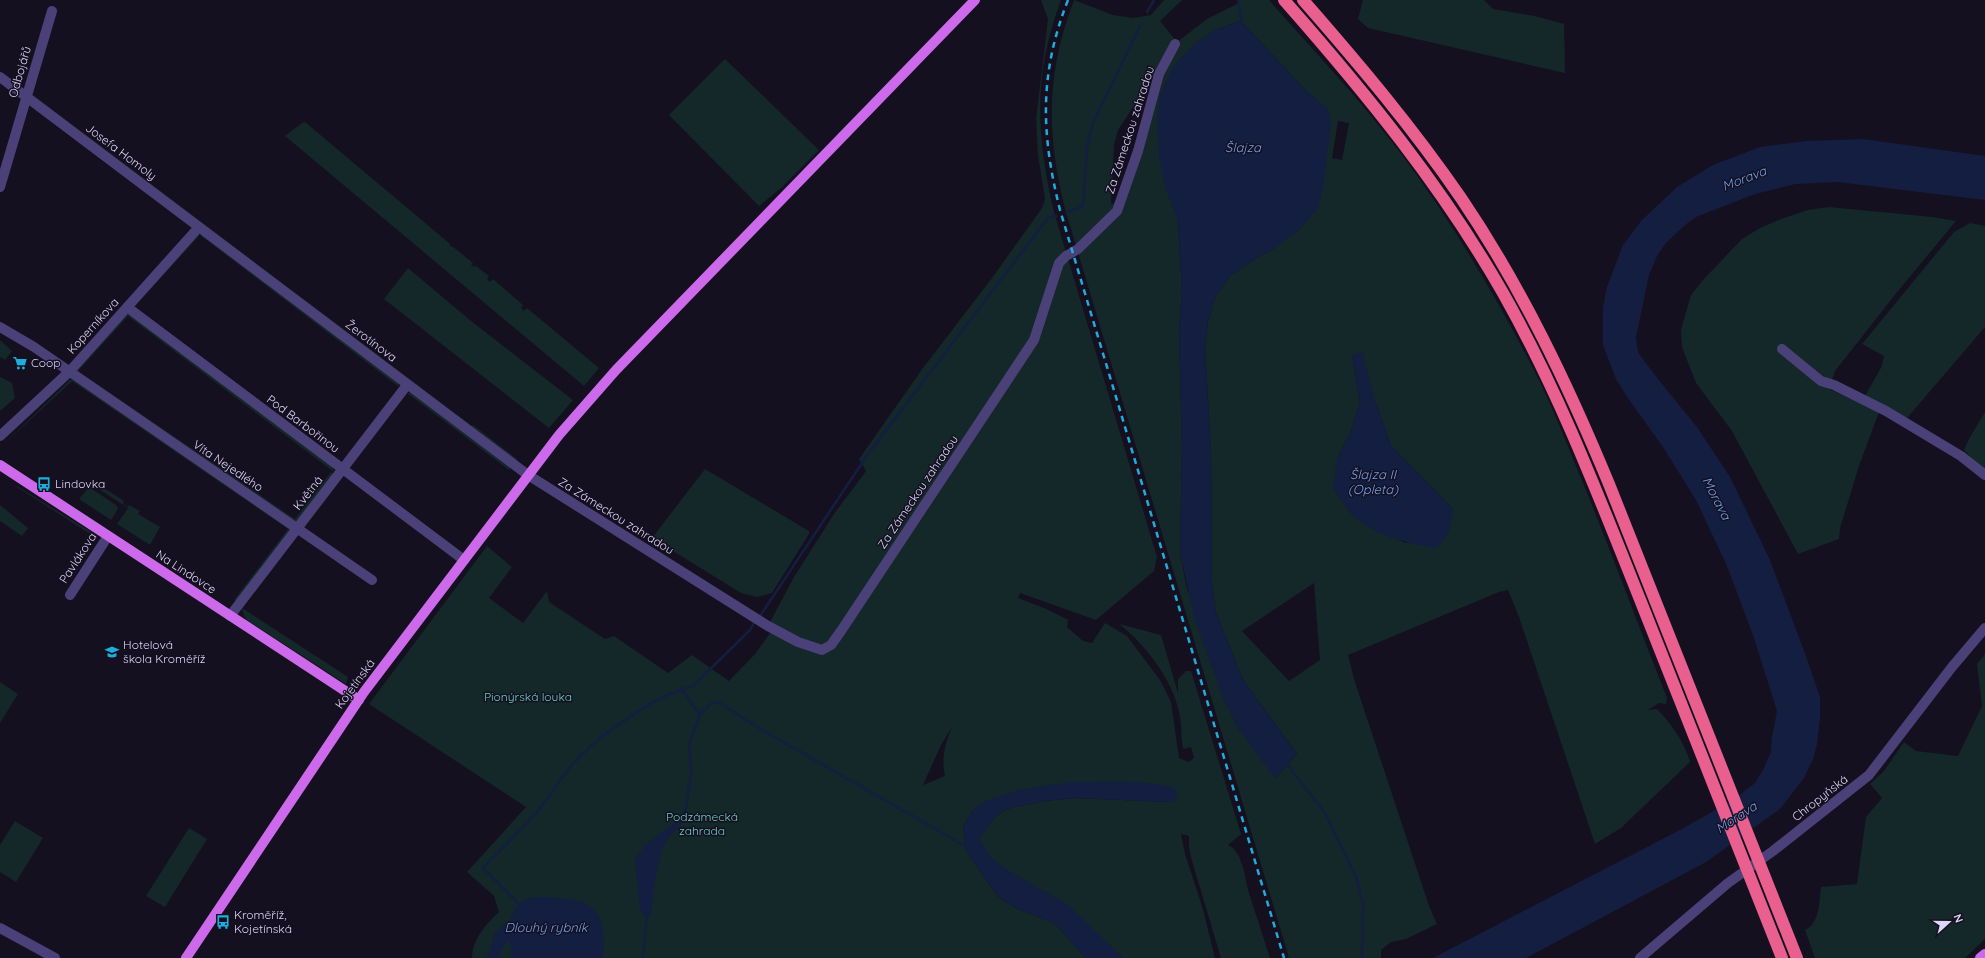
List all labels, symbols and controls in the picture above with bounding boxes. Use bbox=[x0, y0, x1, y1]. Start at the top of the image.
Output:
street label: Odbojářů bbox=[5, 44, 34, 99]
street label: Za Zámeckou zahradou bbox=[1102, 64, 1157, 196]
street label: Josefa Homoly bbox=[83, 120, 160, 183]
water label: Šlajza bbox=[1225, 139, 1262, 155]
water label: Morava bbox=[1720, 162, 1769, 194]
street label: Koperníkova bbox=[64, 295, 122, 357]
street label: Žerotínova bbox=[343, 316, 400, 365]
supermarket icon: Coop bbox=[12, 355, 28, 371]
place label: Coop bbox=[31, 355, 61, 370]
street label: Pod Barbořinou bbox=[264, 391, 343, 456]
street label: Za Zámeckou zahradou bbox=[874, 432, 961, 551]
street label: Víta Nejedlého bbox=[190, 437, 266, 495]
water label: Šlajza II (Opleta) bbox=[1348, 466, 1399, 497]
street label: Květná bbox=[290, 473, 326, 513]
street label: Za Zámeckou zahradou bbox=[556, 474, 677, 557]
water label: Morava bbox=[1699, 474, 1735, 523]
bus stop icon: Lindovka bbox=[36, 476, 52, 492]
place label: Lindovka bbox=[55, 476, 105, 491]
street label: Pavlákova bbox=[56, 530, 100, 586]
street label: Na Lindovce bbox=[153, 547, 219, 597]
place label: Hotelová škola Kroměříž bbox=[123, 637, 206, 666]
school or university icon: Hotelová škola Kroměříž bbox=[104, 644, 120, 660]
street label: Kojetínská bbox=[331, 656, 378, 712]
park label: Pionýrská louka bbox=[484, 689, 572, 704]
street label: Chropyňská bbox=[1789, 771, 1851, 824]
water label: Morava bbox=[1712, 797, 1761, 836]
park label: Podzámecká zahrada bbox=[666, 809, 738, 838]
north arrow bbox=[1929, 902, 1969, 942]
place label: Kroměříž, Kojetínská bbox=[234, 907, 292, 936]
text: N bbox=[1950, 912, 1966, 925]
bus stop icon: Kroměříž, Kojetínská bbox=[215, 914, 231, 930]
water label: Dlouhý rybník bbox=[504, 919, 589, 935]

